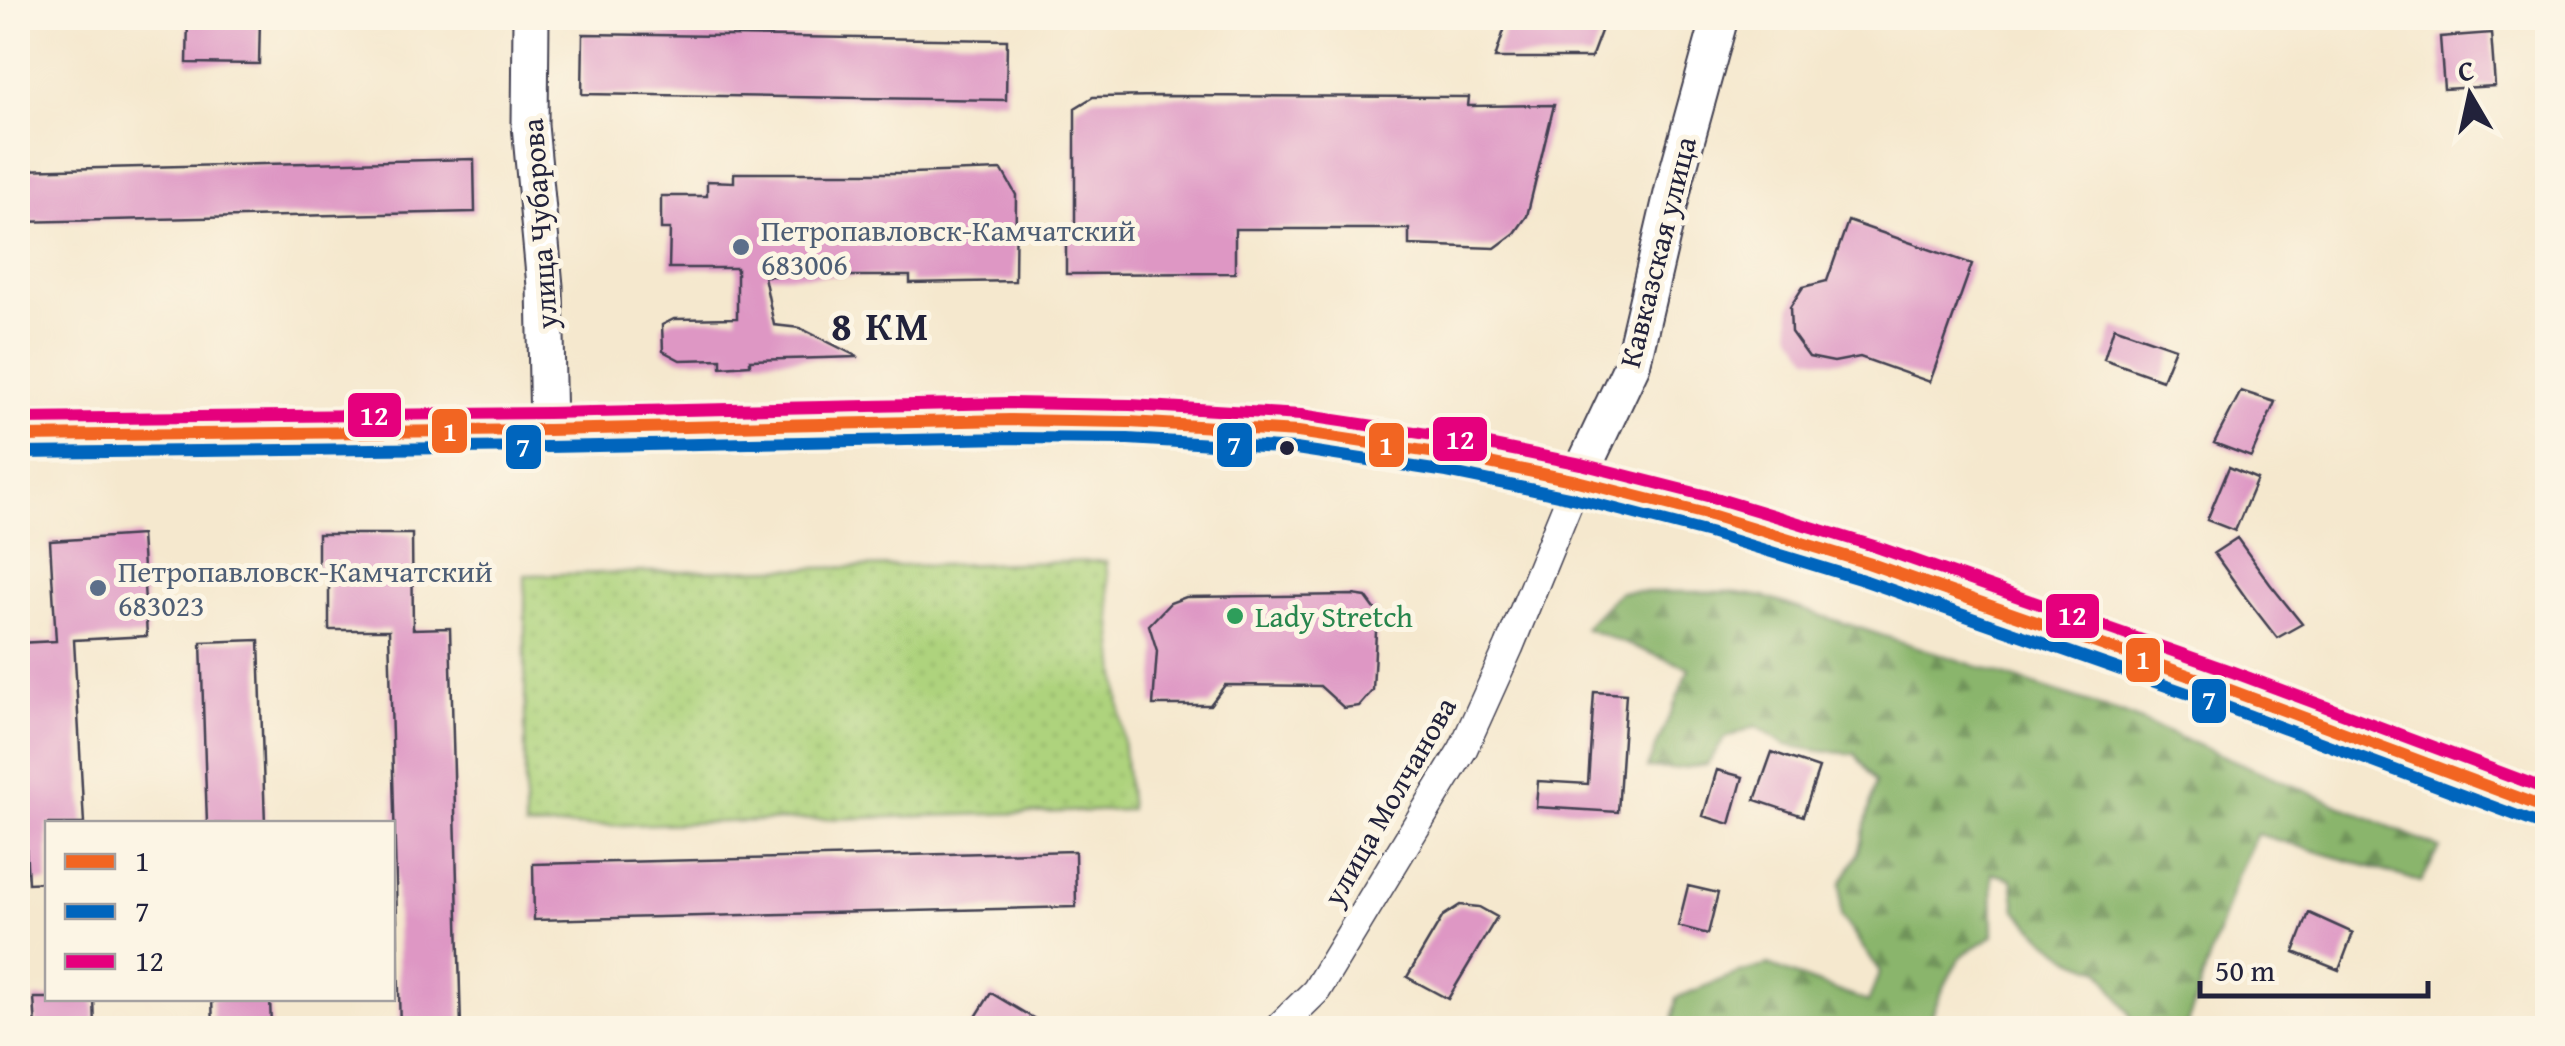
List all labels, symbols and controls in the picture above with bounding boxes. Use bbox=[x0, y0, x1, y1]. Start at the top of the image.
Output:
north arrow bbox=[2420, 45, 2520, 145]
text: С bbox=[2455, 48, 2477, 91]
street label: улица Чубарова bbox=[510, 116, 568, 332]
street label: Кавказская улица bbox=[1607, 131, 1707, 372]
place label: Петропавловск-Камчатский 683006 bbox=[761, 208, 1136, 286]
marker: Петропавловск-Камчатский 683006 bbox=[730, 236, 752, 258]
district label: 8 КМ bbox=[831, 296, 931, 355]
line badge: 12 bbox=[346, 391, 403, 439]
text: 12 bbox=[359, 394, 389, 435]
line badge: 1 bbox=[430, 407, 469, 455]
text: 1 bbox=[443, 410, 457, 451]
line badge: 12 bbox=[1431, 415, 1489, 463]
text: 12 bbox=[1445, 418, 1475, 459]
line badge: 7 bbox=[1215, 421, 1254, 469]
line badge: 1 bbox=[1367, 421, 1406, 469]
line badge: 7 bbox=[504, 423, 543, 471]
text: 7 bbox=[1227, 424, 1241, 465]
text: 1 bbox=[1379, 424, 1393, 465]
text: 7 bbox=[516, 426, 530, 467]
unlabelled marker bbox=[1277, 438, 1297, 458]
place label: Петропавловск-Камчатский 683023 bbox=[118, 549, 493, 627]
marker: Петропавловск-Камчатский 683023 bbox=[87, 577, 109, 599]
line badge: 12 bbox=[2044, 592, 2101, 640]
place label: Lady Stretch bbox=[1255, 594, 1413, 638]
text: 12 bbox=[2057, 594, 2087, 635]
marker: Lady Stretch bbox=[1224, 605, 1246, 627]
line badge: 1 bbox=[2124, 636, 2162, 684]
text: 1 bbox=[2136, 638, 2150, 679]
line badge: 7 bbox=[2190, 677, 2228, 725]
text: 7 bbox=[2202, 679, 2216, 720]
street label: улица Молчанова bbox=[1311, 688, 1467, 915]
legend bbox=[45, 821, 395, 1001]
text: 1 bbox=[135, 838, 149, 882]
text: 7 bbox=[135, 888, 149, 932]
scale bar bbox=[2200, 936, 2428, 998]
text: 12 bbox=[135, 938, 164, 982]
text: 50 m bbox=[2215, 948, 2275, 992]

